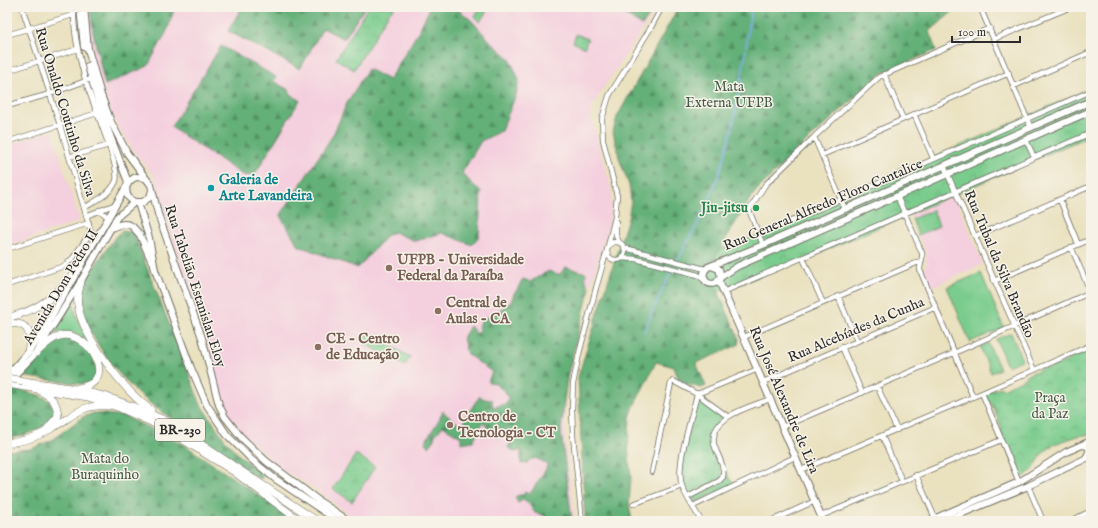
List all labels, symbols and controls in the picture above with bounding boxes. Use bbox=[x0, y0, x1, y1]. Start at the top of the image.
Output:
scale bar bbox=[952, 18, 1020, 44]
street label: Rua Onaldo Coutinho da Silva bbox=[31, 25, 100, 200]
text: 100 m bbox=[958, 25, 986, 40]
park label: Mata Externa UFPB bbox=[685, 78, 773, 112]
street label: Rua General Alfredo Floro Cantalice bbox=[721, 155, 926, 255]
place label: Galeria de Arte Lavandeira bbox=[218, 171, 313, 205]
marker: Galeria de Arte Lavandeira bbox=[206, 183, 216, 193]
street label: Rua Tubal da Silva Brandão bbox=[960, 187, 1039, 341]
place label: Jiu-jitsu bbox=[699, 199, 749, 217]
street label: Rua Tabelião Estanislau Eloy bbox=[160, 202, 230, 370]
marker: Jiu-jitsu bbox=[751, 203, 761, 213]
street label: Avenida Dom Pedro II bbox=[19, 226, 103, 349]
place label: UFPB - Universidade Federal da Paraíba bbox=[396, 251, 525, 285]
marker: UFPB - Universidade Federal da Paraíba bbox=[384, 263, 394, 273]
street label: Rua Alcebíades da Cunha bbox=[785, 293, 928, 367]
place label: Central de Aulas - CA bbox=[445, 294, 511, 328]
marker: Central de Aulas - CA bbox=[433, 306, 443, 316]
street label: Rua José Alexandre de Lira bbox=[745, 324, 824, 477]
place label: CE - Centro de Educação bbox=[326, 330, 400, 364]
marker: CE - Centro de Educação bbox=[313, 342, 323, 352]
park label: Praça da Paz bbox=[1031, 389, 1069, 423]
place label: Centro de Tecnologia - CT bbox=[457, 408, 557, 442]
road number: BR-230 bbox=[155, 419, 205, 441]
marker: Centro de Tecnologia - CT bbox=[445, 420, 455, 430]
park label: Mata do Buraquinho bbox=[71, 450, 139, 484]

